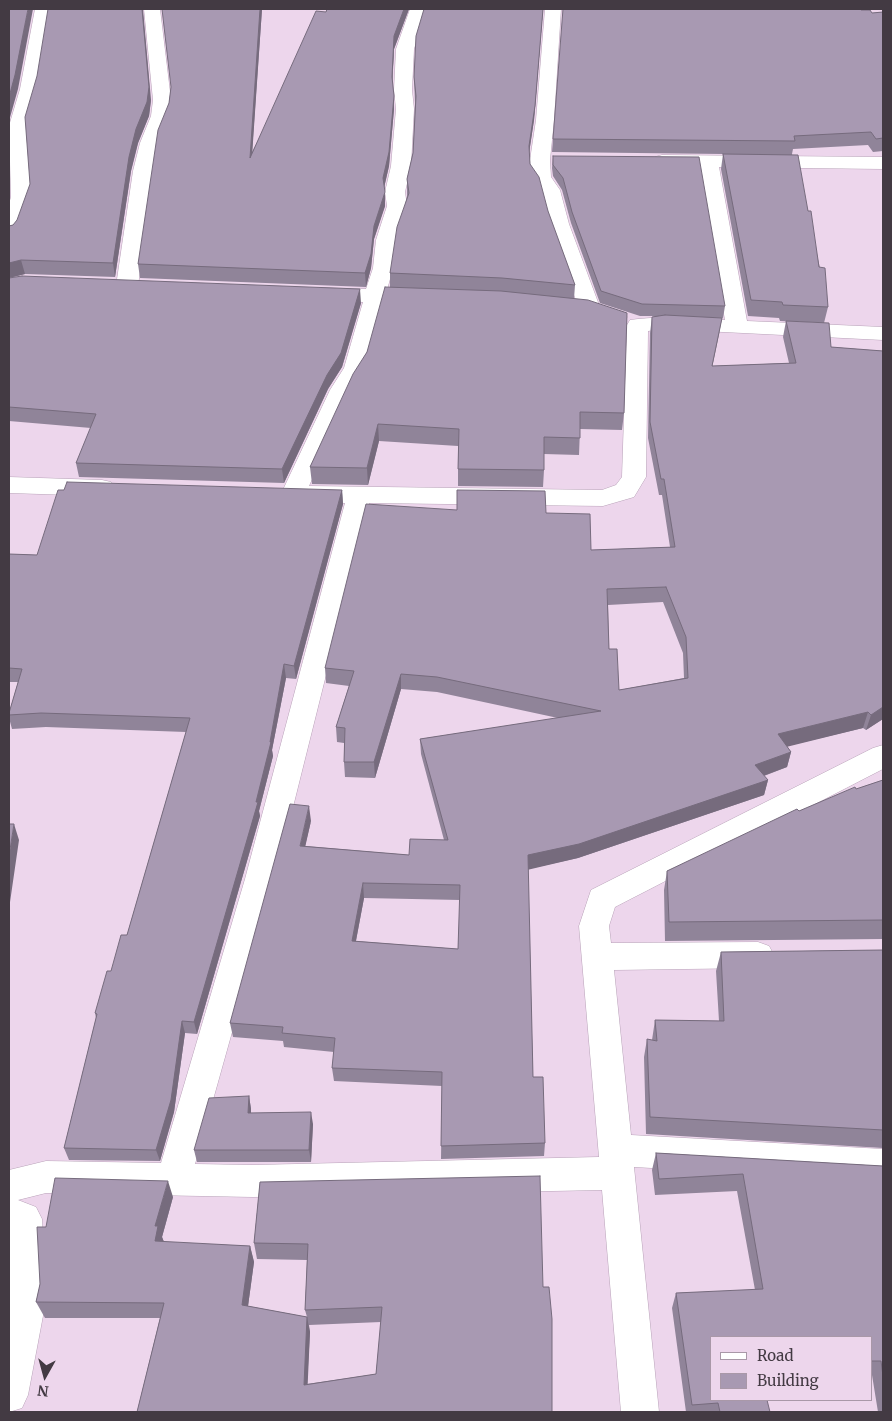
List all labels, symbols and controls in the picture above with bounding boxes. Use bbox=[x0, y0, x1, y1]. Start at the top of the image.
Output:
legend bbox=[710, 1336, 872, 1401]
text: Road bbox=[757, 1346, 793, 1365]
north arrow bbox=[20, 1351, 70, 1401]
text: Building bbox=[757, 1371, 819, 1390]
text: N bbox=[37, 1381, 50, 1400]

